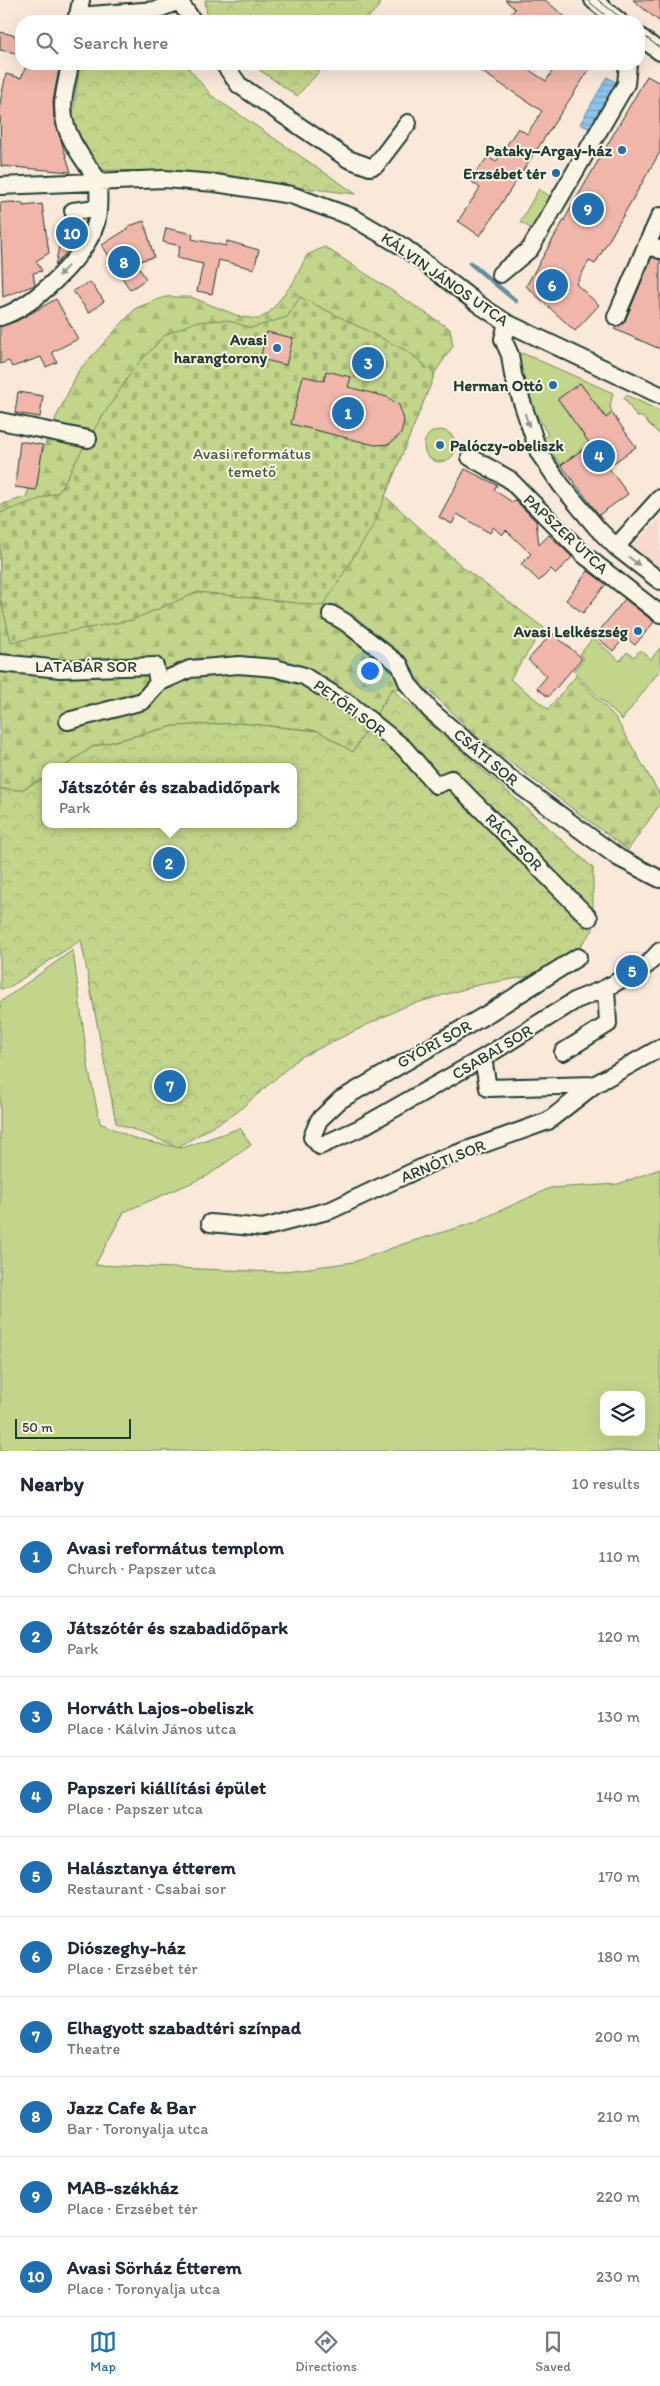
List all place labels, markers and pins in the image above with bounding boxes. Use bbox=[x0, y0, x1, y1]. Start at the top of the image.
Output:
place label: Pataky–Argay-ház bbox=[485, 141, 613, 161]
marker: Pataky–Argay-ház bbox=[616, 144, 628, 156]
place label: Erzsébet tér bbox=[463, 164, 547, 183]
marker: Erzsébet tér bbox=[550, 167, 562, 179]
pin: 9 bbox=[572, 190, 604, 228]
pin: 10 bbox=[56, 214, 88, 252]
pin: 8 bbox=[108, 243, 140, 281]
pin: 6 bbox=[536, 266, 568, 304]
place label: Avasi harangtorony bbox=[174, 330, 267, 368]
marker: Avasi harangtorony bbox=[271, 342, 283, 354]
pin: 3 bbox=[352, 344, 384, 382]
place label: Herman Ottó bbox=[453, 376, 543, 395]
marker: Herman Ottó bbox=[547, 379, 559, 391]
pin: 1 bbox=[332, 394, 364, 432]
place label: Palóczy-obeliszk bbox=[450, 436, 564, 456]
pin: 4 bbox=[583, 437, 615, 475]
marker: Palóczy-obeliszk bbox=[434, 439, 446, 451]
place label: Avasi Lelkészség bbox=[513, 622, 629, 642]
marker: Avasi Lelkészség bbox=[632, 625, 644, 637]
pin: 2 bbox=[153, 844, 185, 882]
pin: 5 bbox=[616, 952, 648, 990]
pin: 7 bbox=[154, 1067, 186, 1105]

